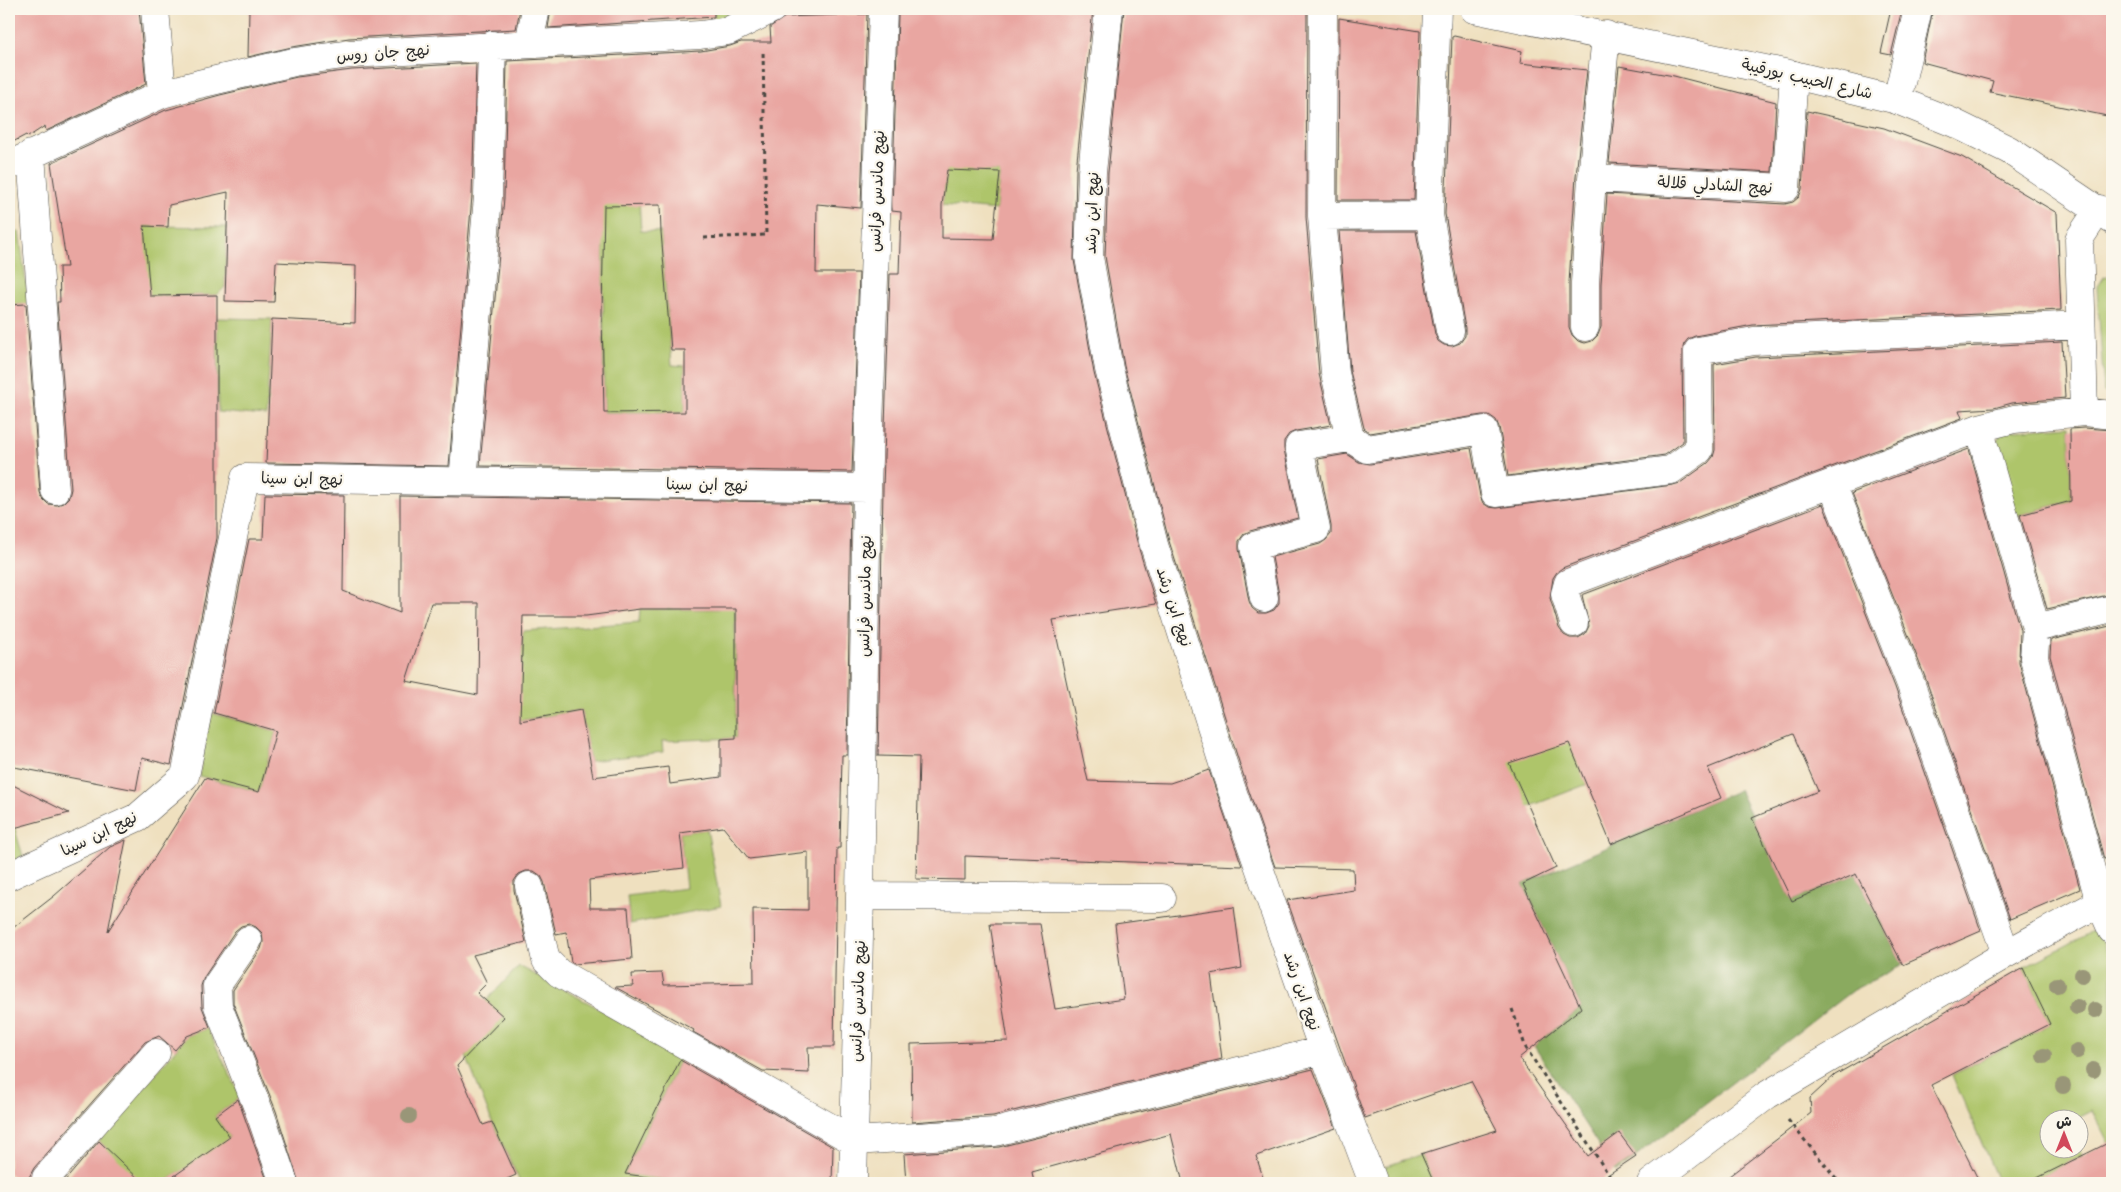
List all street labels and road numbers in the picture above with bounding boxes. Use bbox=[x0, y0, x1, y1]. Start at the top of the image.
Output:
street label: نهج جان روس bbox=[336, 39, 430, 67]
street label: شارع الحبيب بورقيبة bbox=[1739, 53, 1875, 105]
street label: نهج ماندس فرانس bbox=[864, 130, 890, 252]
street label: نهج ابن رشد bbox=[1080, 171, 1104, 255]
street label: نهج الشادلي قلالة bbox=[1657, 171, 1773, 202]
street label: نهج ابن سينا bbox=[261, 467, 343, 491]
street label: نهج ابن سينا bbox=[666, 473, 748, 497]
street label: نهج ماندس فرانس bbox=[853, 535, 877, 657]
street label: نهج ابن رشد bbox=[1151, 564, 1197, 650]
street label: نهج ابن سينا bbox=[57, 806, 141, 862]
street label: نهج ماندس فرانس bbox=[845, 940, 871, 1062]
street label: نهج ابن رشد bbox=[1278, 948, 1326, 1034]

